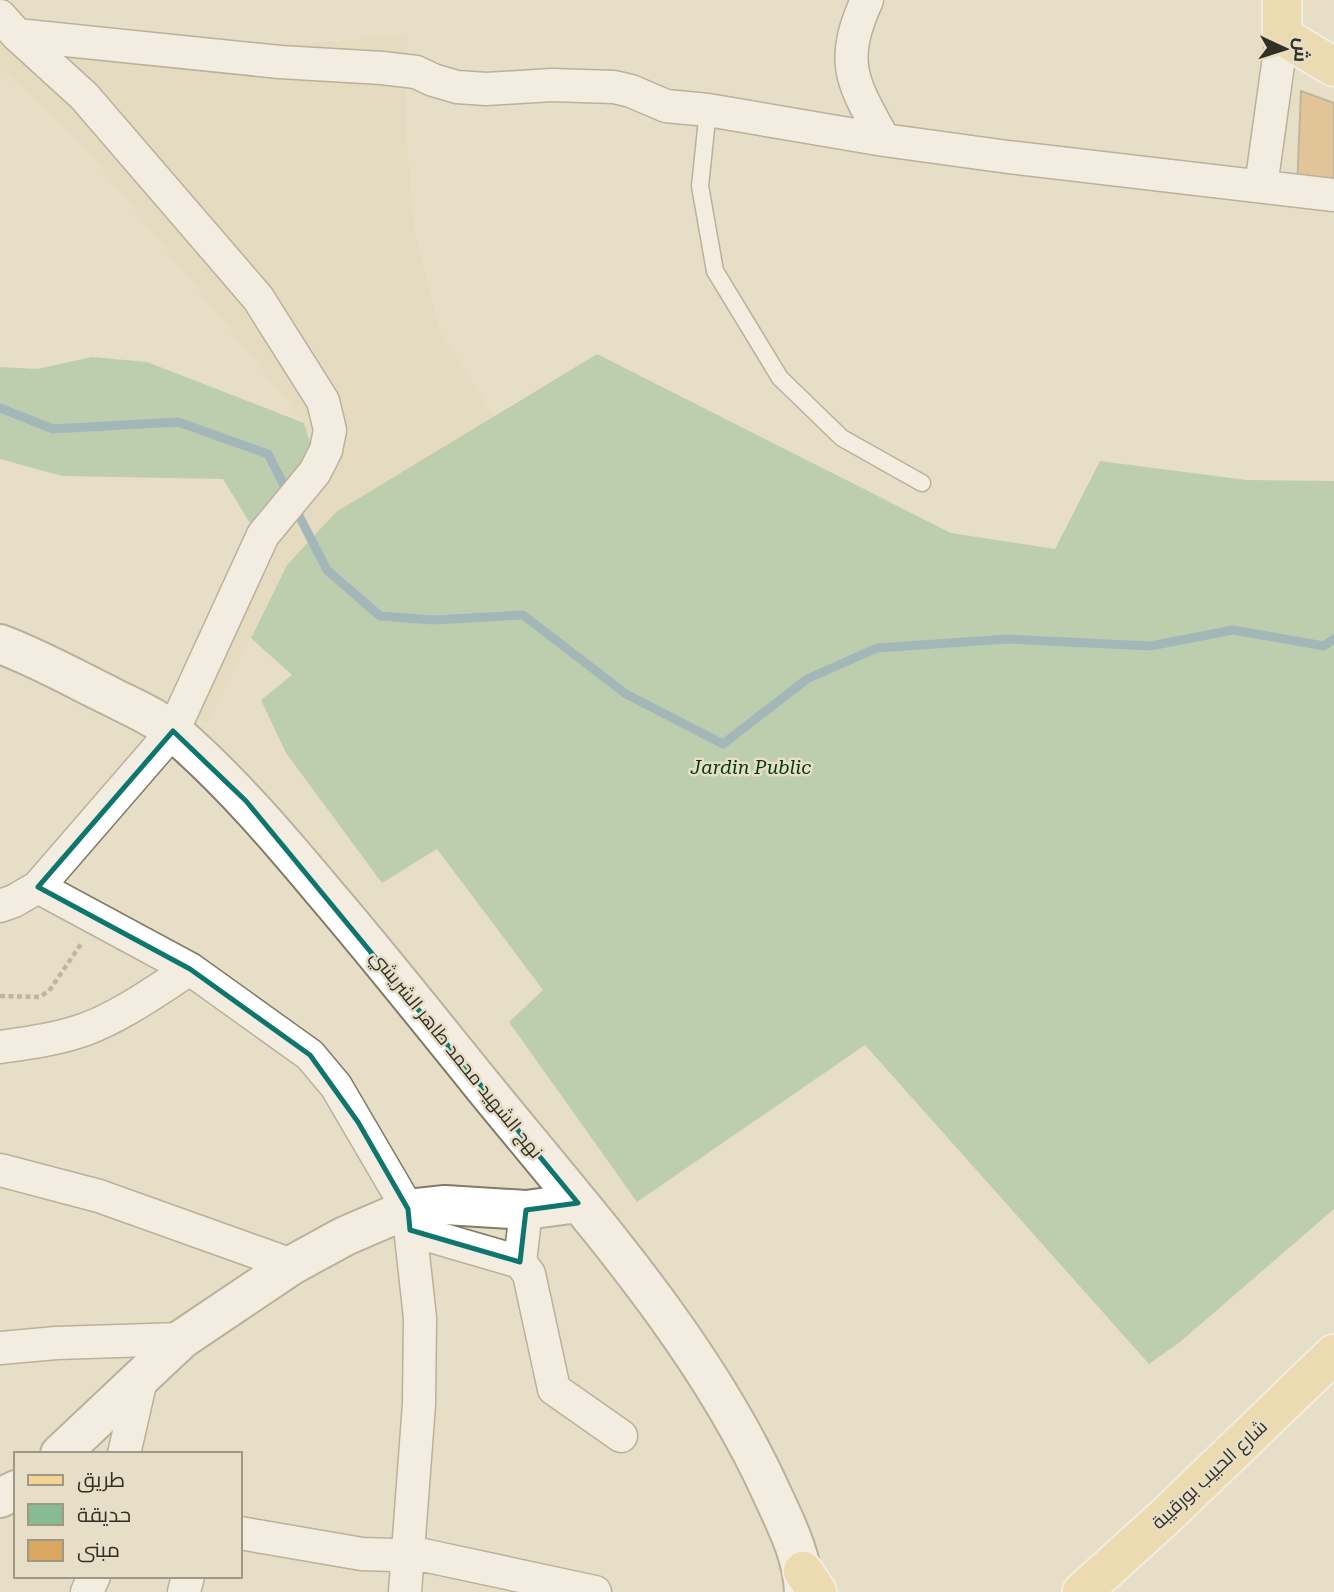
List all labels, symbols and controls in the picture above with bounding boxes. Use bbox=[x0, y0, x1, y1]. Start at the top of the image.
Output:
north arrow bbox=[1250, 14, 1320, 84]
text: ش bbox=[1289, 37, 1314, 63]
park label: Jardin Public bbox=[690, 756, 811, 779]
street label: نهج الشهيد محمد طاهر الشريشي bbox=[363, 946, 548, 1165]
street label: شارع الحبيب بورقيبة bbox=[1147, 1415, 1273, 1535]
legend bbox=[14, 1452, 242, 1578]
text: طريق bbox=[77, 1468, 125, 1493]
text: حديقة bbox=[77, 1503, 131, 1527]
text: مبنى bbox=[77, 1538, 120, 1563]

